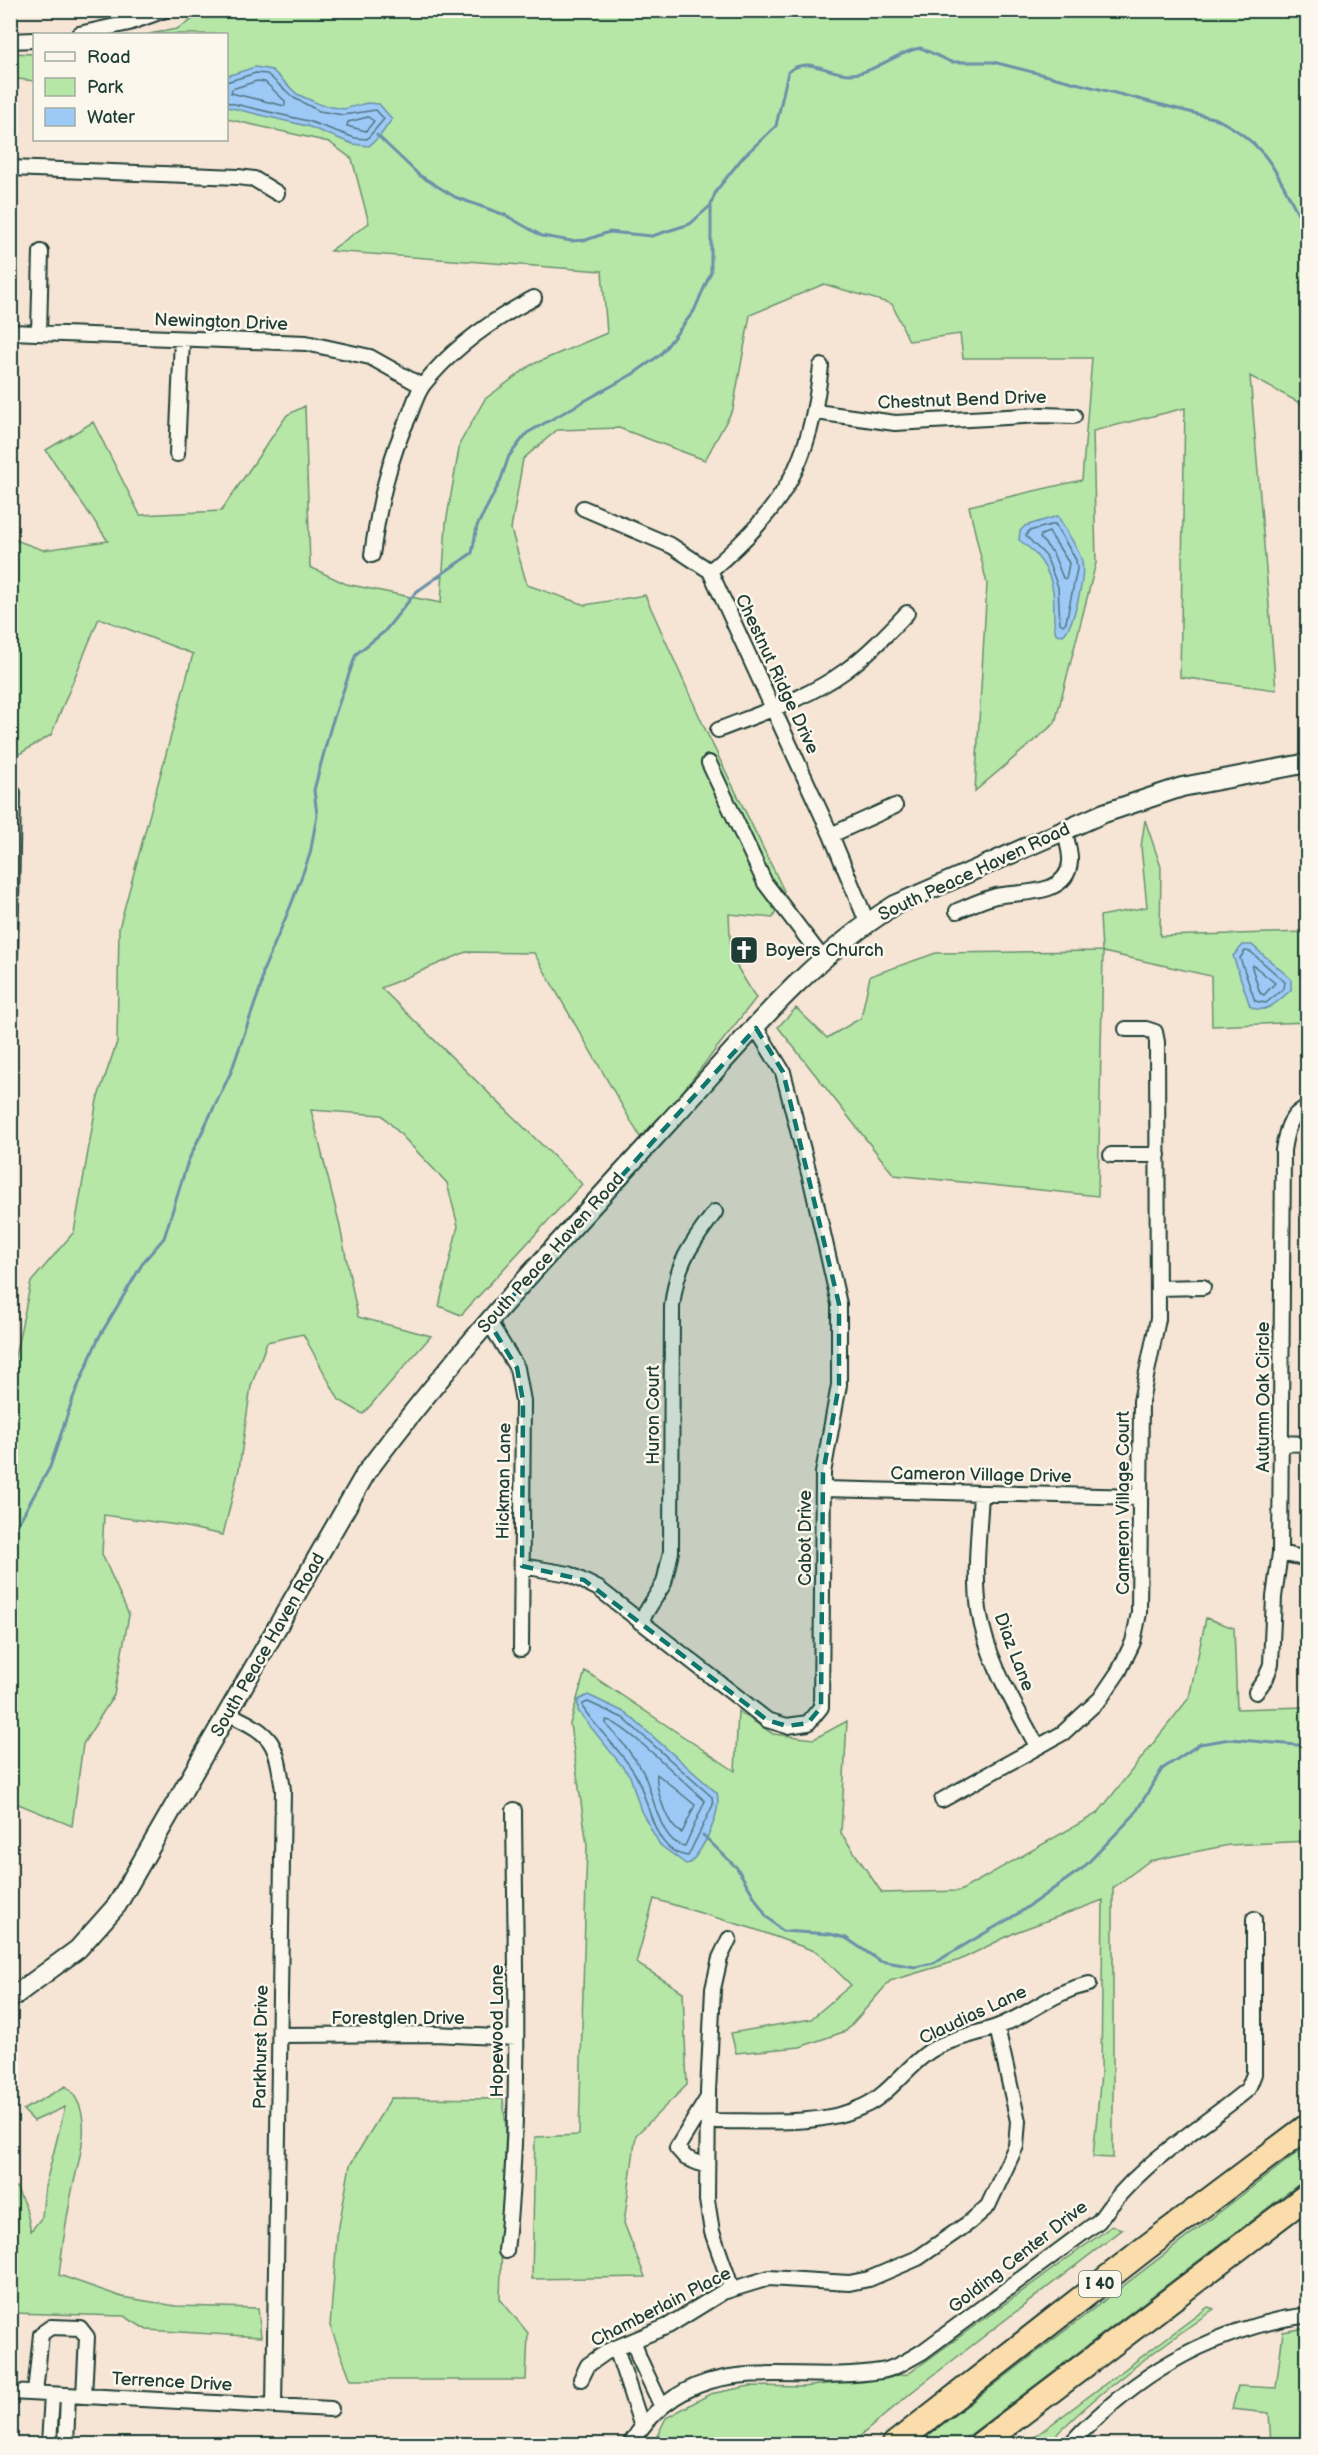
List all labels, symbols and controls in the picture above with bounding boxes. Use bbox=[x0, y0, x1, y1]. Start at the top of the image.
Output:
legend bbox=[33, 33, 228, 141]
text: Road bbox=[87, 47, 131, 68]
text: Park bbox=[87, 77, 123, 98]
text: Water bbox=[87, 107, 135, 128]
street label: Newington Drive bbox=[154, 309, 288, 335]
street label: Chestnut Bend Drive bbox=[877, 387, 1047, 413]
street label: Chestnut Ridge Drive bbox=[731, 591, 823, 758]
street label: South Peace Haven Road bbox=[875, 818, 1073, 926]
church icon: Boyers Church bbox=[728, 934, 760, 966]
place label: Boyers Church bbox=[765, 940, 884, 961]
street label: South Peace Haven Road bbox=[473, 1168, 629, 1338]
street label: Autumn Oak Circle bbox=[1253, 1321, 1274, 1472]
street label: Huron Court bbox=[643, 1365, 664, 1465]
street label: Cameron Village Court bbox=[1113, 1411, 1134, 1595]
street label: Hickman Lane bbox=[492, 1422, 516, 1540]
street label: Cameron Village Drive bbox=[890, 1463, 1072, 1487]
street label: Cabot Drive bbox=[795, 1490, 816, 1586]
street label: South Peace Haven Road bbox=[207, 1549, 329, 1741]
street label: Diaz Lane bbox=[990, 1610, 1039, 1694]
street label: Hopewood Lane bbox=[487, 1964, 508, 2097]
street label: Claudias Lane bbox=[916, 1981, 1030, 2049]
street label: Parkhurst Drive bbox=[249, 1984, 273, 2109]
street label: Forestglen Drive bbox=[331, 2008, 465, 2029]
street label: Golding Center Drive bbox=[944, 2196, 1092, 2318]
street label: Chamberlain Place bbox=[588, 2262, 735, 2351]
road number: I 40 bbox=[1079, 2271, 1121, 2297]
street label: Terrence Drive bbox=[111, 2368, 233, 2396]

